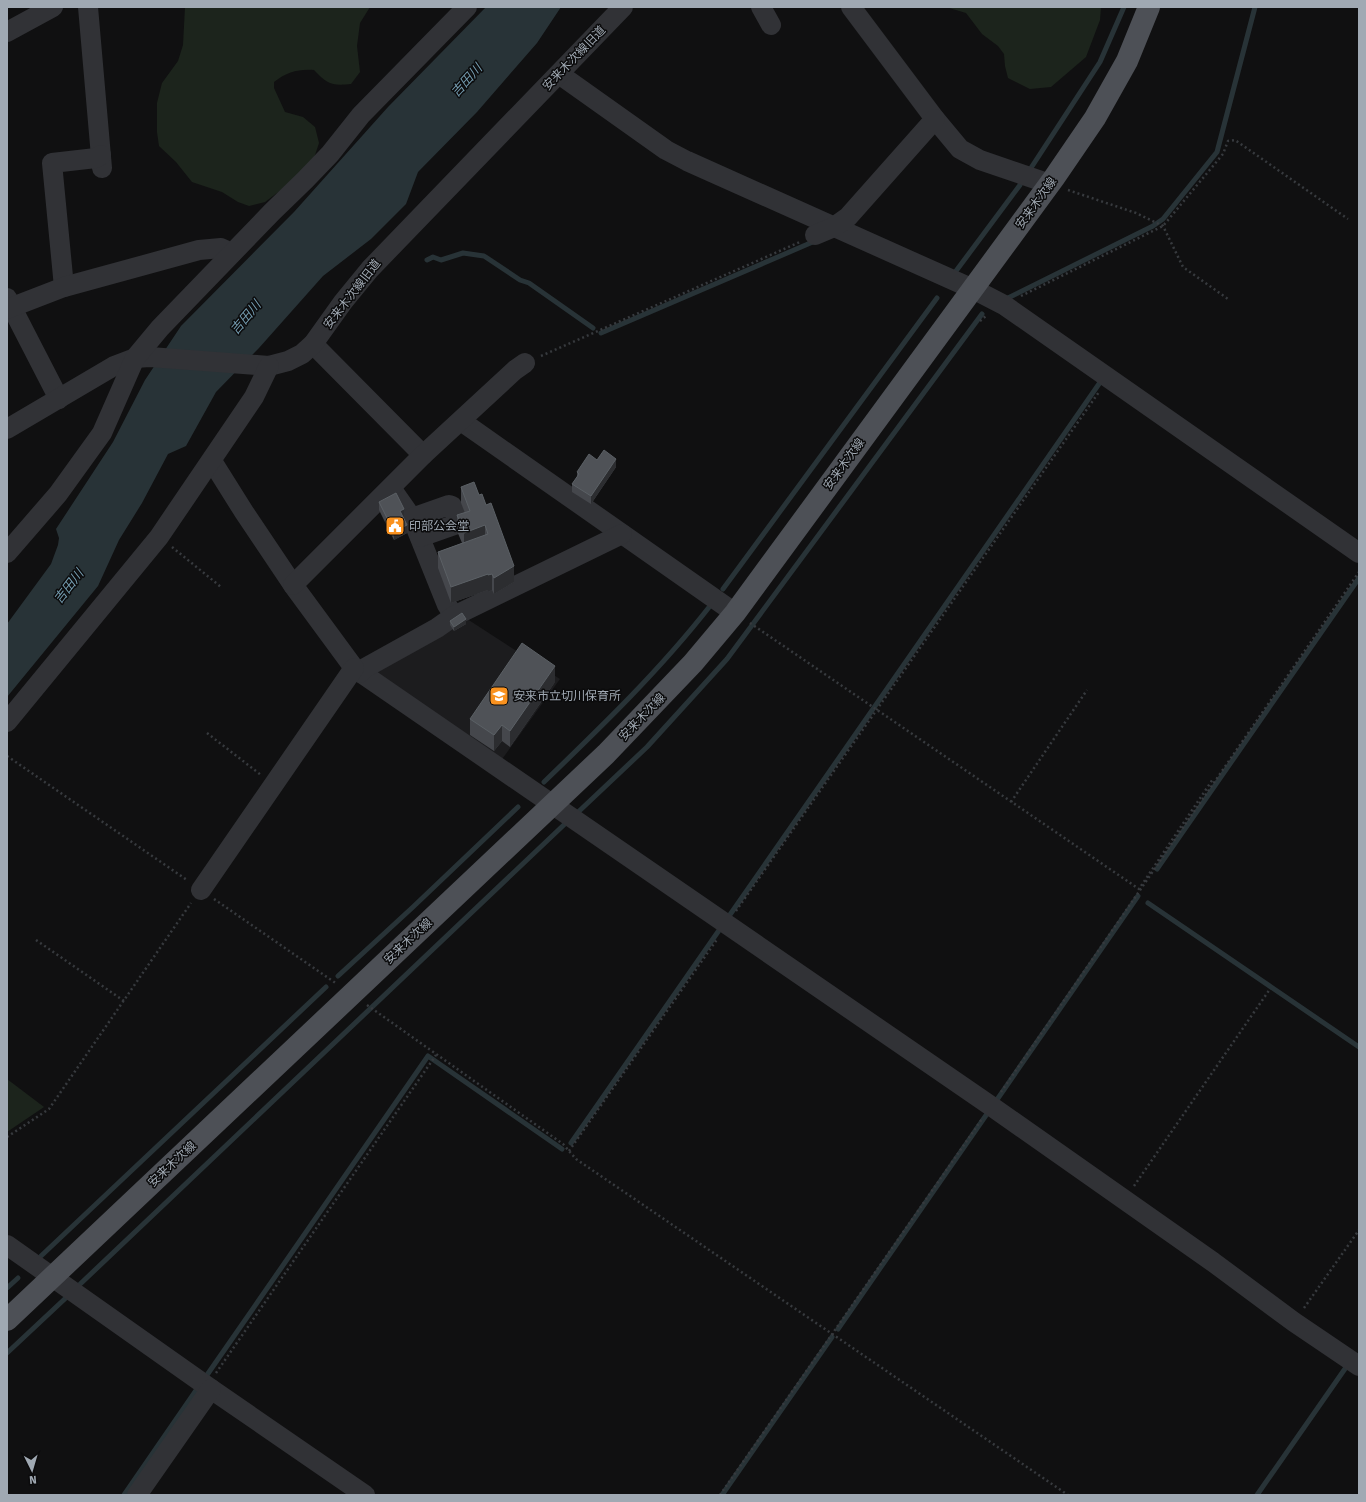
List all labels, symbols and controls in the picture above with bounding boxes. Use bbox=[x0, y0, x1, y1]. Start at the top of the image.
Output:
street label: 安来木次線旧道 bbox=[540, 23, 608, 93]
water label: 吉田川 bbox=[448, 59, 486, 100]
street label: 安来木次線 bbox=[1013, 175, 1059, 231]
street label: 安来木次線旧道 bbox=[321, 257, 383, 331]
water label: 吉田川 bbox=[227, 296, 265, 337]
street label: 安来木次線 bbox=[821, 436, 867, 492]
public building icon: 印部公会堂 bbox=[384, 515, 406, 537]
place label: 印部公会堂 bbox=[409, 519, 469, 533]
water label: 吉田川 bbox=[50, 565, 88, 606]
school or university icon: 安来市立切川保育所 bbox=[488, 685, 510, 707]
place label: 安来市立切川保育所 bbox=[513, 689, 621, 703]
street label: 安来木次線 bbox=[616, 691, 668, 743]
street label: 安来木次線 bbox=[381, 915, 435, 967]
street label: 安来木次線 bbox=[145, 1138, 199, 1190]
north arrow bbox=[12, 1450, 52, 1490]
text: N bbox=[29, 1473, 37, 1486]

